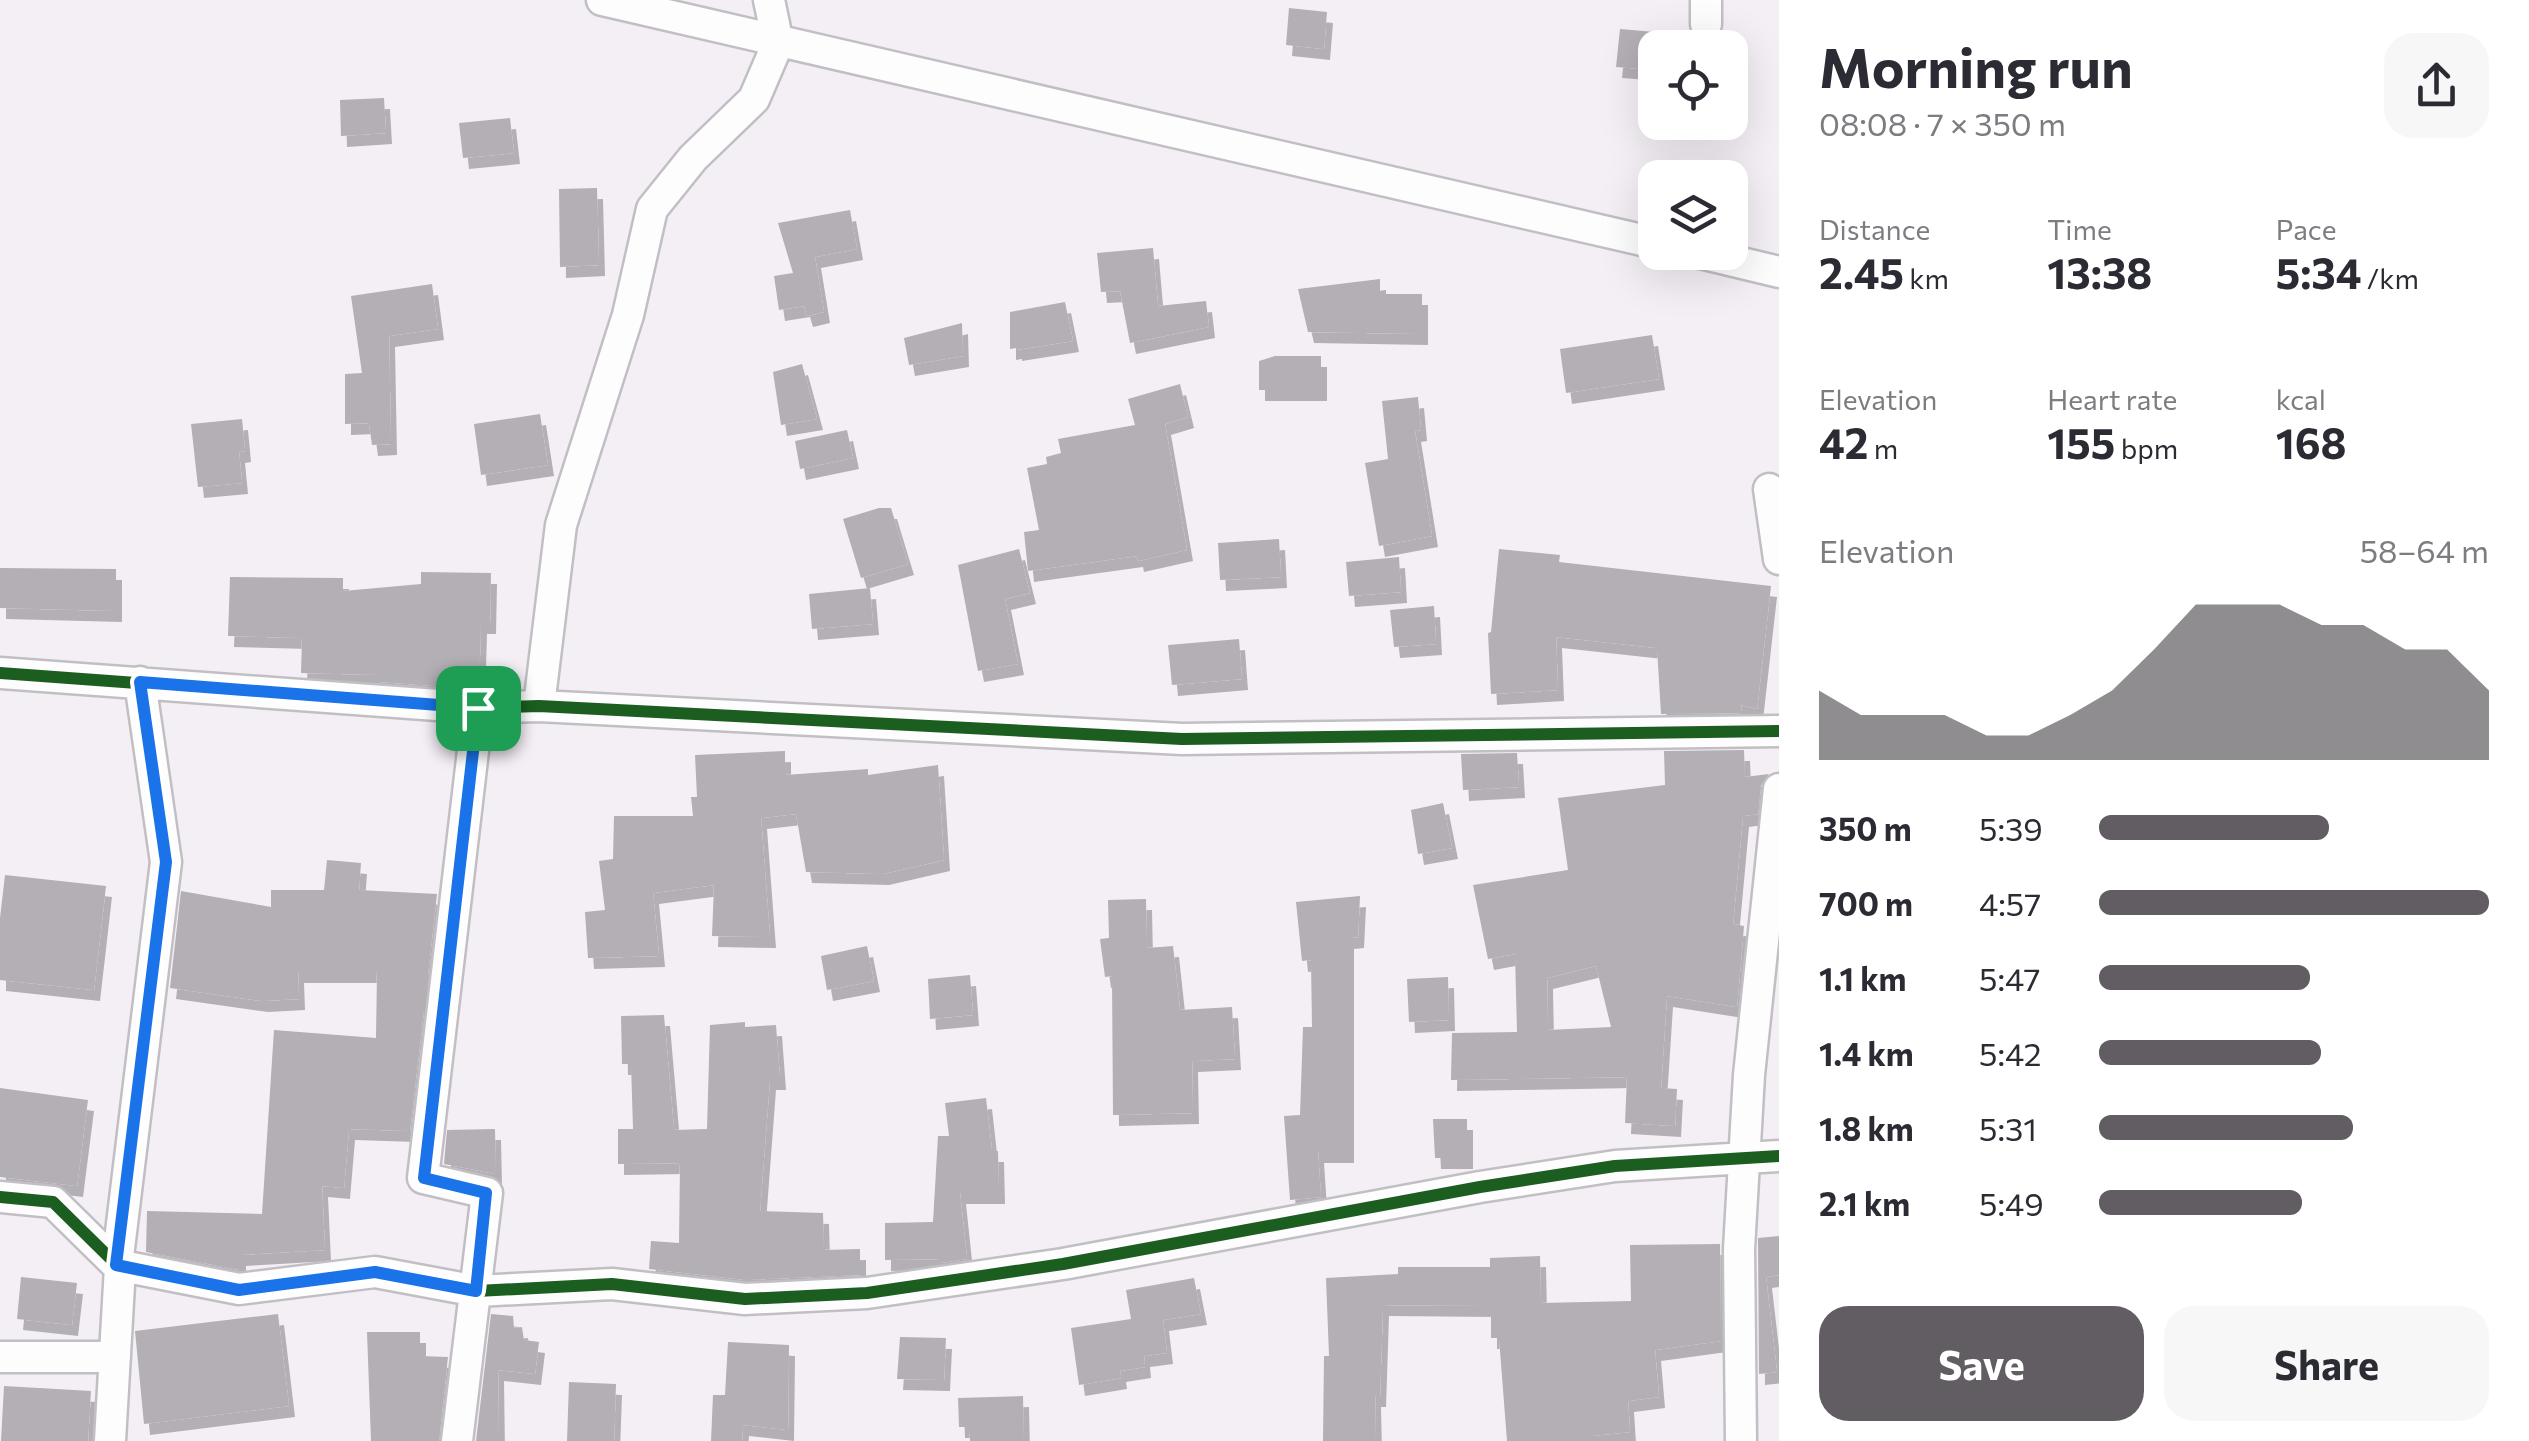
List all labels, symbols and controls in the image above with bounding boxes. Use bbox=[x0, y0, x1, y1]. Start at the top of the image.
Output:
map controls bbox=[1638, 30, 1748, 270]
button: locate bbox=[1638, 30, 1748, 140]
text: Morning run bbox=[1819, 32, 2133, 99]
button: share bbox=[2384, 33, 2489, 138]
text: 08:08 · 7 × 350 m bbox=[1819, 103, 2066, 143]
button: layers bbox=[1638, 160, 1748, 270]
text: Distance bbox=[1819, 212, 1930, 246]
text: Time bbox=[2047, 212, 2112, 246]
text: Pace bbox=[2276, 212, 2337, 246]
text: 2.45 bbox=[1819, 246, 1904, 298]
text: 13:38 bbox=[2047, 246, 2152, 298]
text: 5:34 bbox=[2276, 246, 2361, 298]
text: km bbox=[1904, 261, 1949, 295]
text: /km bbox=[2361, 261, 2419, 295]
text: Elevation bbox=[1819, 382, 1937, 416]
text: Heart rate bbox=[2047, 382, 2177, 416]
text: kcal bbox=[2276, 382, 2326, 416]
text: 42 bbox=[1819, 416, 1868, 468]
text: 155 bbox=[2047, 416, 2115, 468]
text: 168 bbox=[2276, 416, 2347, 468]
text: m bbox=[1868, 431, 1898, 465]
text: bpm bbox=[2115, 431, 2178, 465]
text: Elevation bbox=[1819, 530, 1954, 570]
text: 58–64 m bbox=[2360, 530, 2489, 570]
pin bbox=[436, 666, 521, 751]
icon: arrive bbox=[451, 681, 506, 736]
text: 350 m bbox=[1819, 808, 1912, 848]
text: 5:39 bbox=[1979, 808, 2043, 848]
text: 700 m bbox=[1819, 883, 1913, 923]
text: 4:57 bbox=[1979, 883, 2041, 923]
text: 1.1 km bbox=[1819, 958, 1906, 998]
text: 5:47 bbox=[1979, 958, 2040, 998]
text: 1.4 km bbox=[1819, 1033, 1914, 1073]
text: 5:42 bbox=[1979, 1033, 2041, 1073]
text: 1.8 km bbox=[1819, 1108, 1914, 1148]
text: 5:31 bbox=[1979, 1108, 2037, 1148]
text: 2.1 km bbox=[1819, 1183, 1910, 1223]
text: 5:49 bbox=[1979, 1183, 2044, 1223]
button: Save bbox=[1819, 1306, 2144, 1421]
button: Share bbox=[2164, 1306, 2489, 1421]

